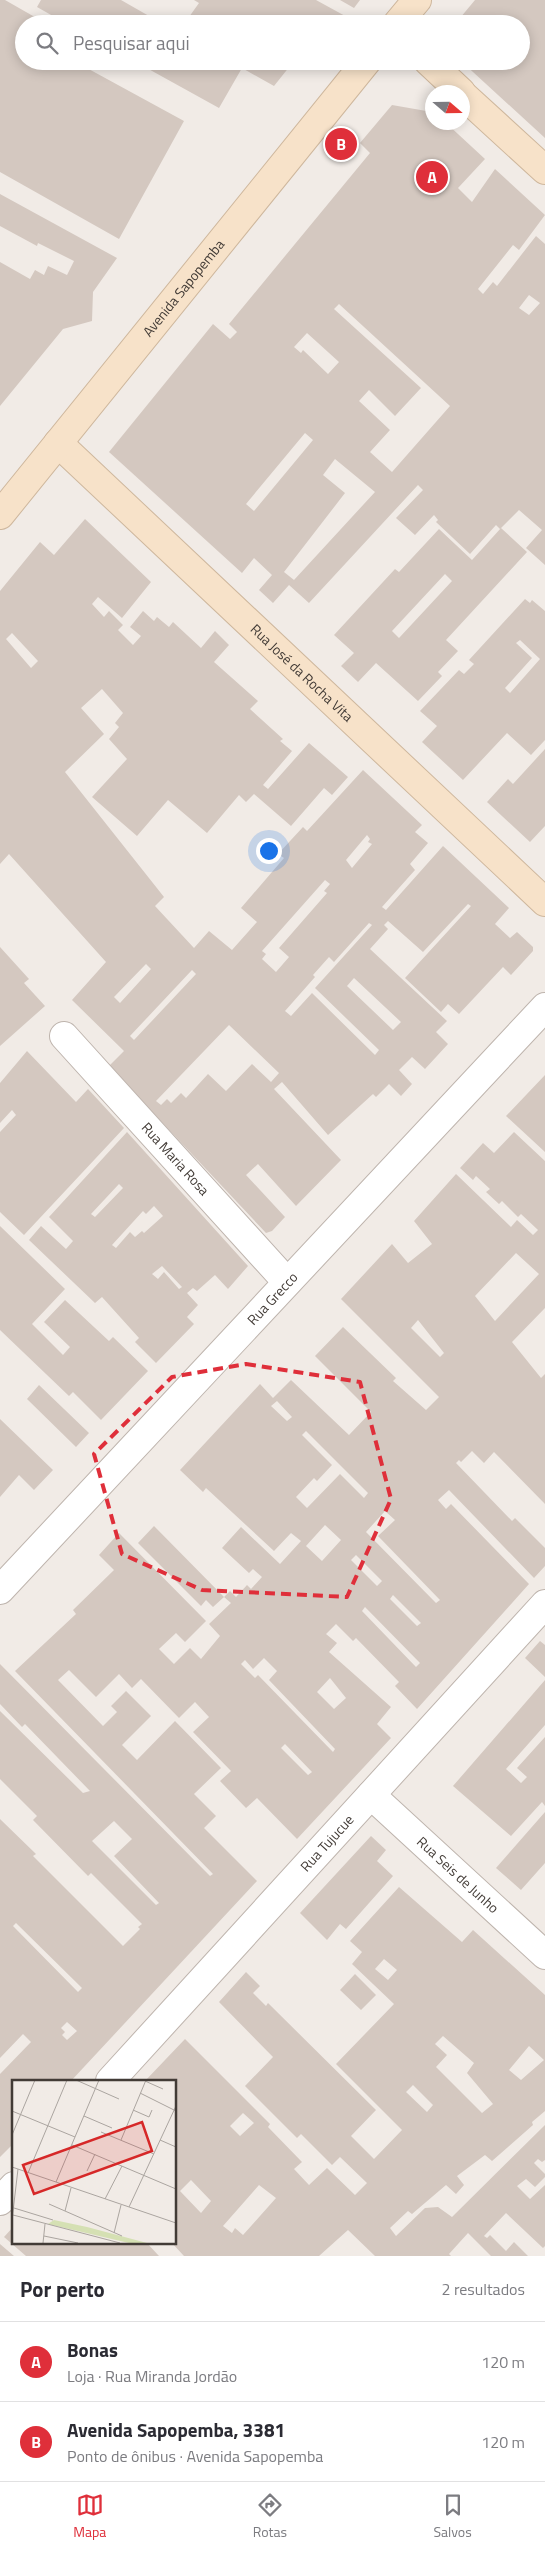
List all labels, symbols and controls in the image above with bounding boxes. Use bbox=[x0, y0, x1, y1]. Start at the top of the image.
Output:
search box bbox=[15, 15, 530, 70]
text: Pesquisar aqui bbox=[73, 28, 190, 57]
icon: search bbox=[33, 29, 61, 57]
north arrow bbox=[425, 85, 470, 130]
pin: B bbox=[325, 125, 357, 163]
pin: A bbox=[416, 158, 448, 196]
street label: Avenida Sapopemba bbox=[137, 234, 229, 341]
street label: Rua José da Rocha Vita bbox=[246, 619, 358, 726]
your location bbox=[256, 838, 282, 864]
street label: Rua Maria Rosa bbox=[137, 1117, 215, 1200]
street label: Rua Grecco bbox=[242, 1267, 302, 1329]
street label: Rua Tujucue bbox=[295, 1809, 358, 1876]
street label: Rua Seis de Junho bbox=[412, 1831, 504, 1918]
inset map bbox=[12, 2080, 176, 2244]
text: Por perto bbox=[20, 2273, 105, 2305]
text: 2 resultados bbox=[441, 2277, 525, 2301]
text: Bonas bbox=[67, 2335, 118, 2364]
text: A bbox=[31, 2350, 41, 2374]
text: 120 m bbox=[481, 2350, 525, 2374]
text: Loja · Rua Miranda Jordão bbox=[67, 2364, 237, 2388]
text: Avenida Sapopemba, 3381 bbox=[67, 2415, 285, 2444]
text: B bbox=[31, 2430, 41, 2454]
text: 120 m bbox=[481, 2430, 525, 2454]
text: Ponto de ônibus · Avenida Sapopemba bbox=[67, 2444, 323, 2468]
tab: Mapa bbox=[73, 2491, 106, 2542]
tab: Rotas bbox=[253, 2491, 287, 2542]
tab: Salvos bbox=[433, 2491, 472, 2542]

